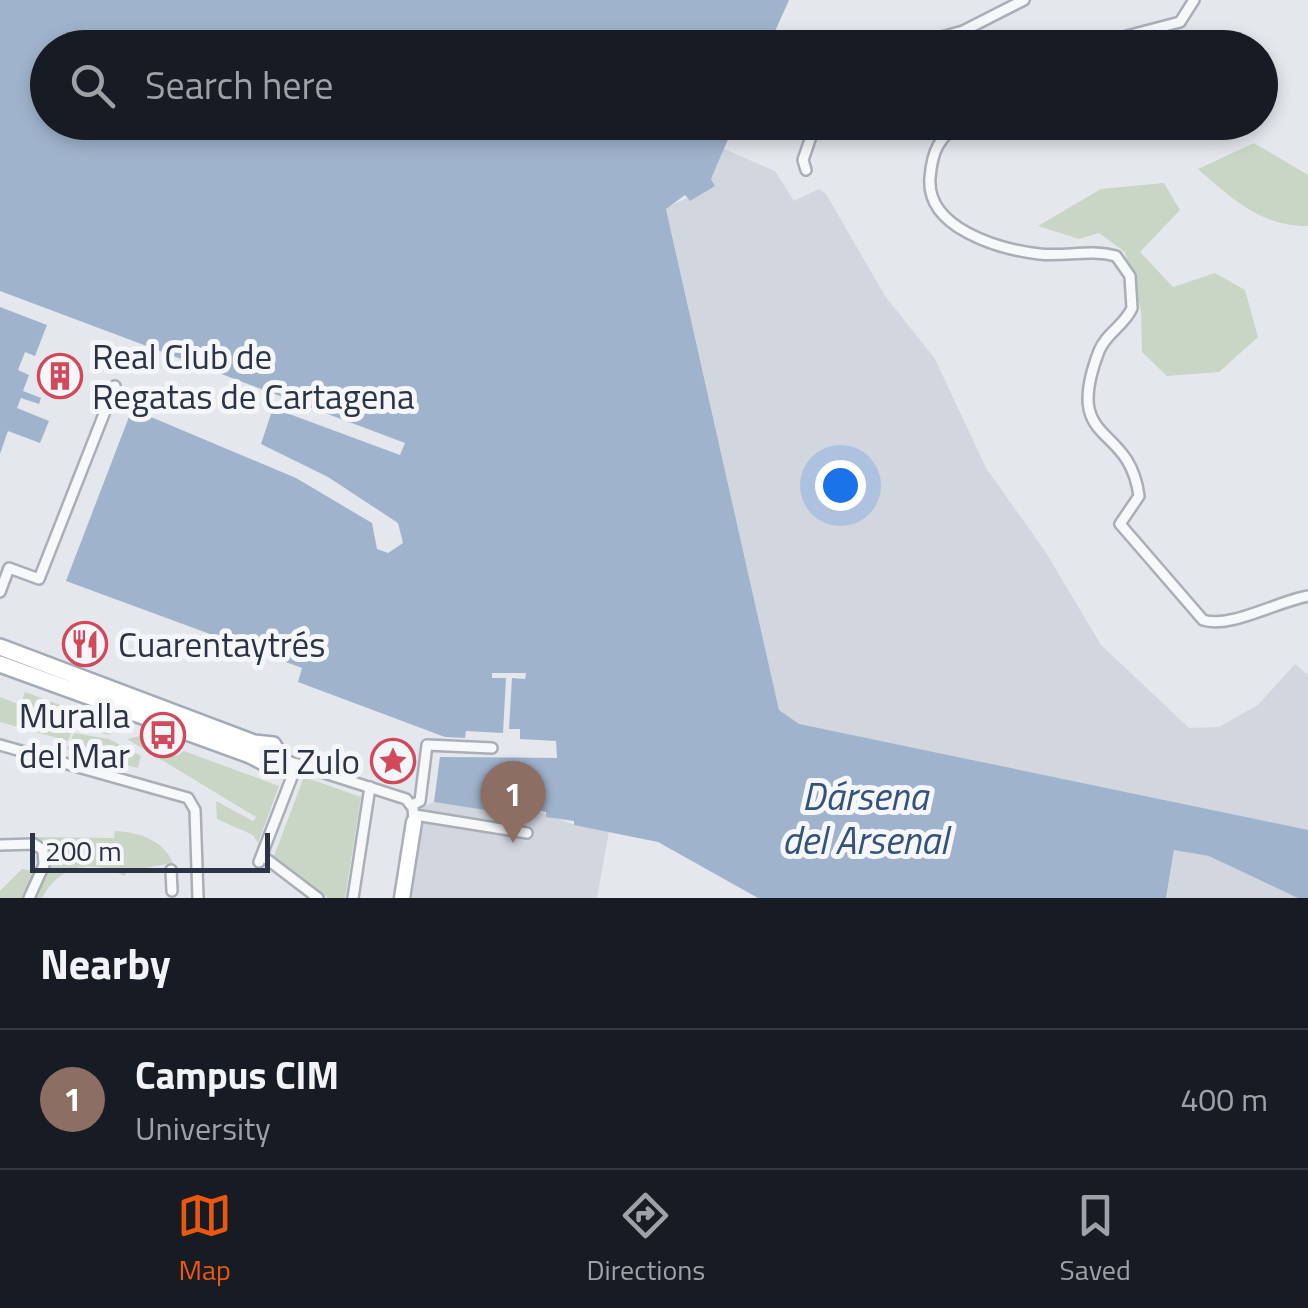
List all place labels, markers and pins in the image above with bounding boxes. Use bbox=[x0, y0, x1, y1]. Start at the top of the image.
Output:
place label: Real Club de Regatas de Cartagena bbox=[92, 329, 415, 423]
building icon: Real Club de Regatas de Cartagena bbox=[37, 353, 83, 399]
place label: Cuarentaytrés bbox=[118, 617, 325, 671]
restaurant icon: Cuarentaytrés bbox=[62, 621, 108, 667]
place label: Muralla del Mar bbox=[19, 688, 130, 782]
bus stop icon: Muralla del Mar bbox=[140, 712, 186, 758]
place label: El Zulo bbox=[261, 734, 360, 788]
place icon: El Zulo bbox=[370, 738, 416, 784]
pin: 1 bbox=[480, 760, 546, 843]

